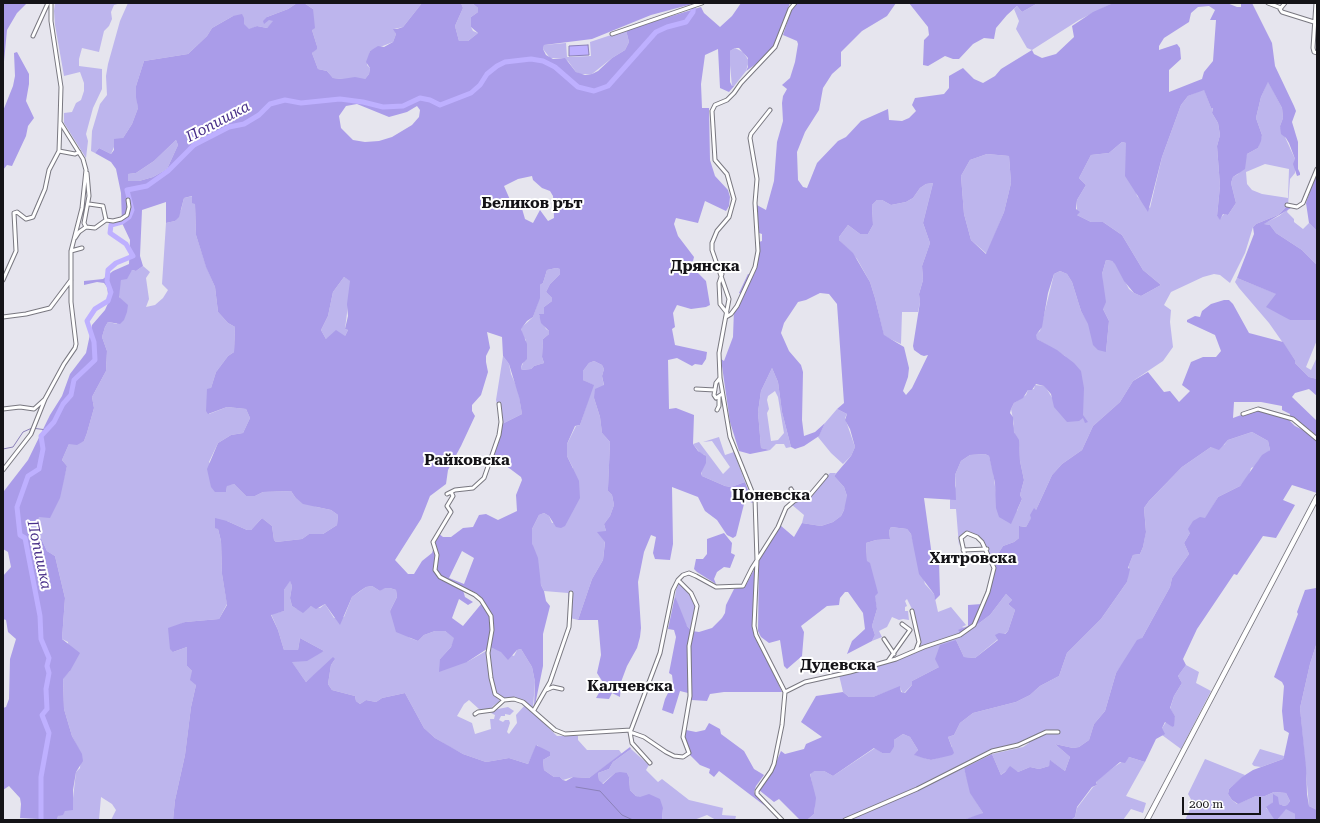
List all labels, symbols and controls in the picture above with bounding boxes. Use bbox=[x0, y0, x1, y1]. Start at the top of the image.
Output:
water label: Попишка bbox=[183, 98, 253, 146]
district label: Беликов рът bbox=[481, 195, 583, 213]
district label: Дрянска bbox=[670, 258, 740, 276]
district label: Райковска bbox=[424, 452, 510, 470]
district label: Цоневска bbox=[732, 487, 810, 505]
water label: Попишка bbox=[23, 519, 55, 591]
district label: Хитровска bbox=[929, 550, 1017, 568]
district label: Дудевска bbox=[800, 657, 876, 675]
district label: Калчевска bbox=[587, 678, 673, 696]
scale bar bbox=[1184, 789, 1263, 815]
text: 200 m bbox=[1189, 797, 1223, 811]

